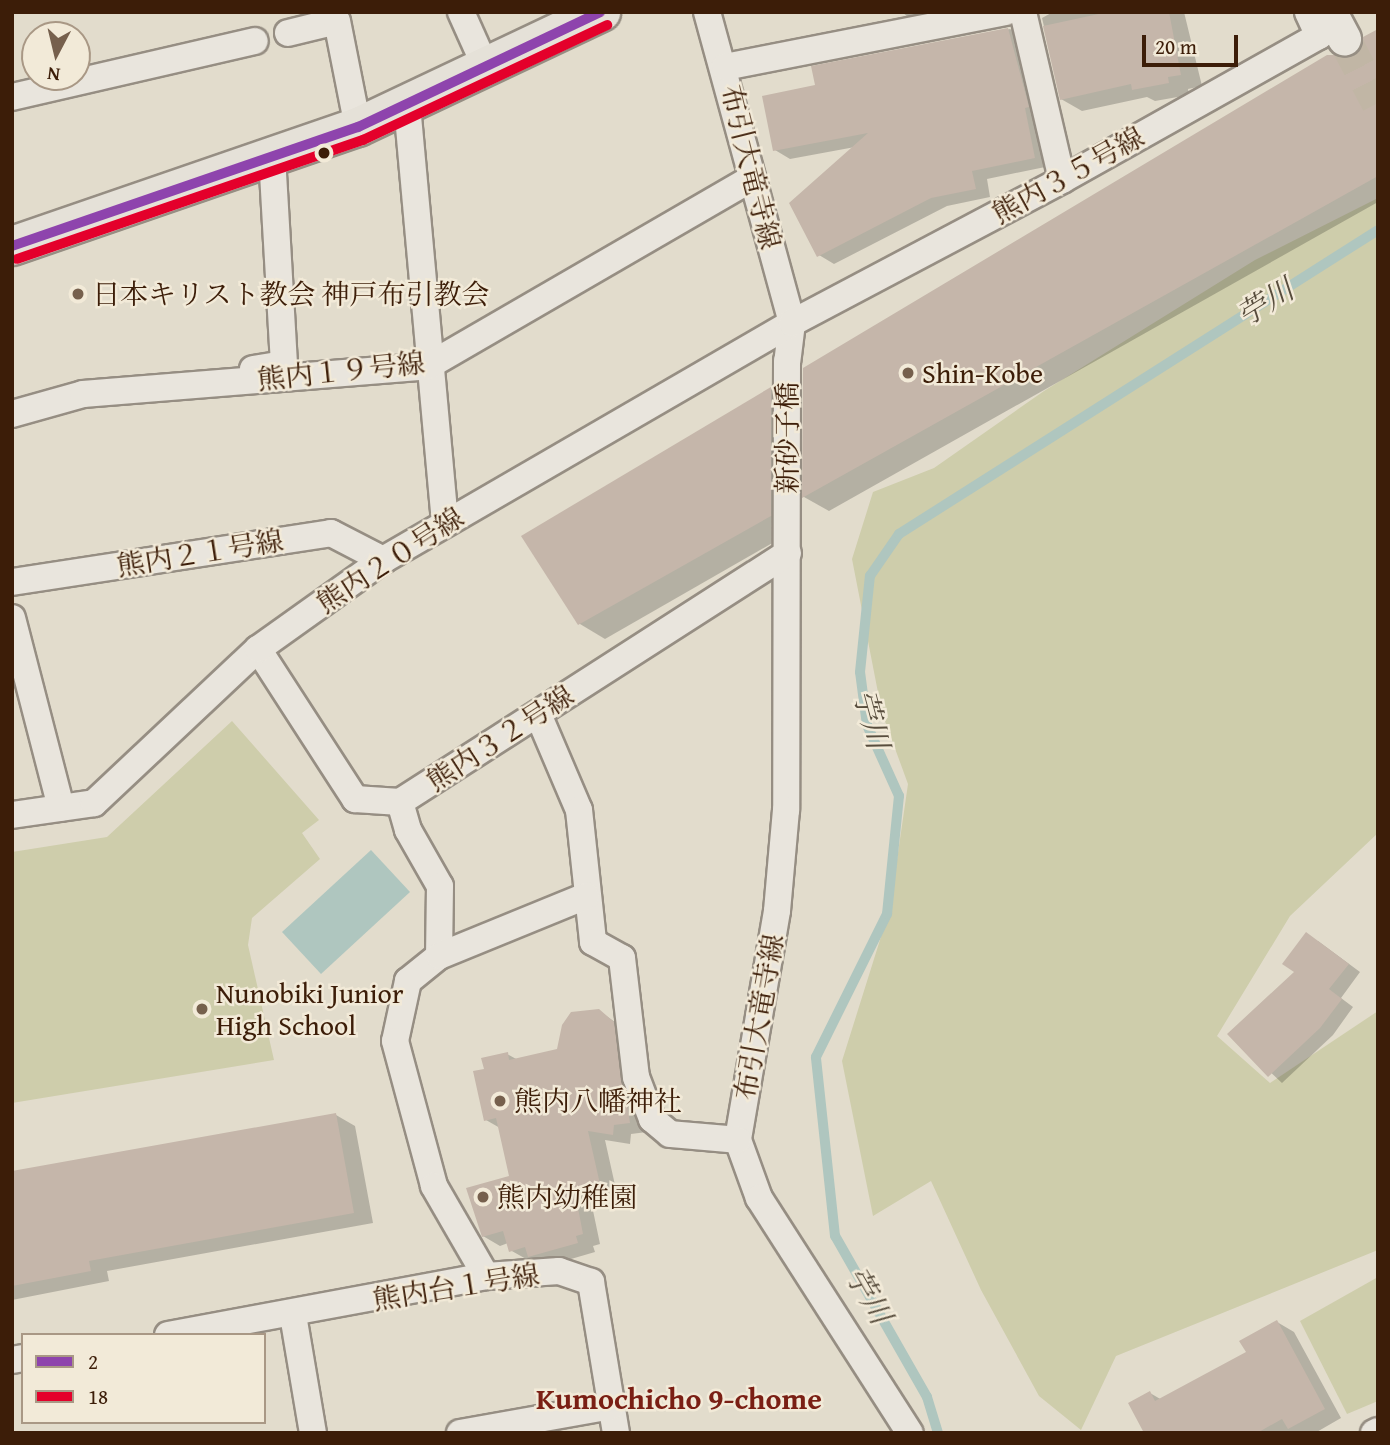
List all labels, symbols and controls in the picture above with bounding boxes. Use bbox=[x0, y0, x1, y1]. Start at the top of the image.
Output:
north arrow bbox=[21, 21, 91, 91]
scale bar bbox=[1145, 21, 1241, 65]
text: 20 m bbox=[1155, 31, 1197, 62]
text: N bbox=[46, 60, 62, 90]
street label: 布引大竜寺線 bbox=[714, 81, 788, 253]
street label: 熊内３５号線 bbox=[986, 120, 1150, 230]
unlabelled marker bbox=[317, 146, 331, 160]
water label: 苧川 bbox=[1230, 271, 1300, 333]
place label: 日本キリスト教会 神戸布引教会 bbox=[92, 277, 490, 311]
marker: 日本キリスト教会 神戸布引教会 bbox=[70, 286, 86, 302]
street label: 熊内１９号線 bbox=[256, 346, 426, 396]
place label: Shin-Kobe bbox=[922, 356, 1043, 390]
marker: Shin-Kobe bbox=[900, 365, 916, 381]
street label: 新砂子橋 bbox=[770, 382, 804, 494]
street label: 熊内２０号線 bbox=[310, 500, 470, 620]
street label: 熊内２１号線 bbox=[114, 523, 286, 583]
street label: 熊内３２号線 bbox=[420, 678, 580, 798]
water label: 苧川 bbox=[847, 685, 897, 753]
street label: 布引大竜寺線 bbox=[728, 931, 790, 1103]
place label: Nunobiki Junior High School bbox=[216, 976, 403, 1042]
marker: Nunobiki Junior High School bbox=[194, 1001, 210, 1017]
place label: 熊内八幡神社 bbox=[514, 1084, 682, 1118]
marker: 熊内八幡神社 bbox=[492, 1093, 508, 1109]
place label: 熊内幼稚園 bbox=[497, 1180, 637, 1214]
marker: 熊内幼稚園 bbox=[475, 1189, 491, 1205]
street label: 熊内台１号線 bbox=[370, 1257, 542, 1317]
water label: 苧川 bbox=[838, 1260, 900, 1330]
legend bbox=[21, 1333, 266, 1424]
text: 2 bbox=[88, 1346, 98, 1377]
district label: Kumochicho 9-chome bbox=[536, 1380, 822, 1416]
text: 18 bbox=[88, 1381, 108, 1412]

